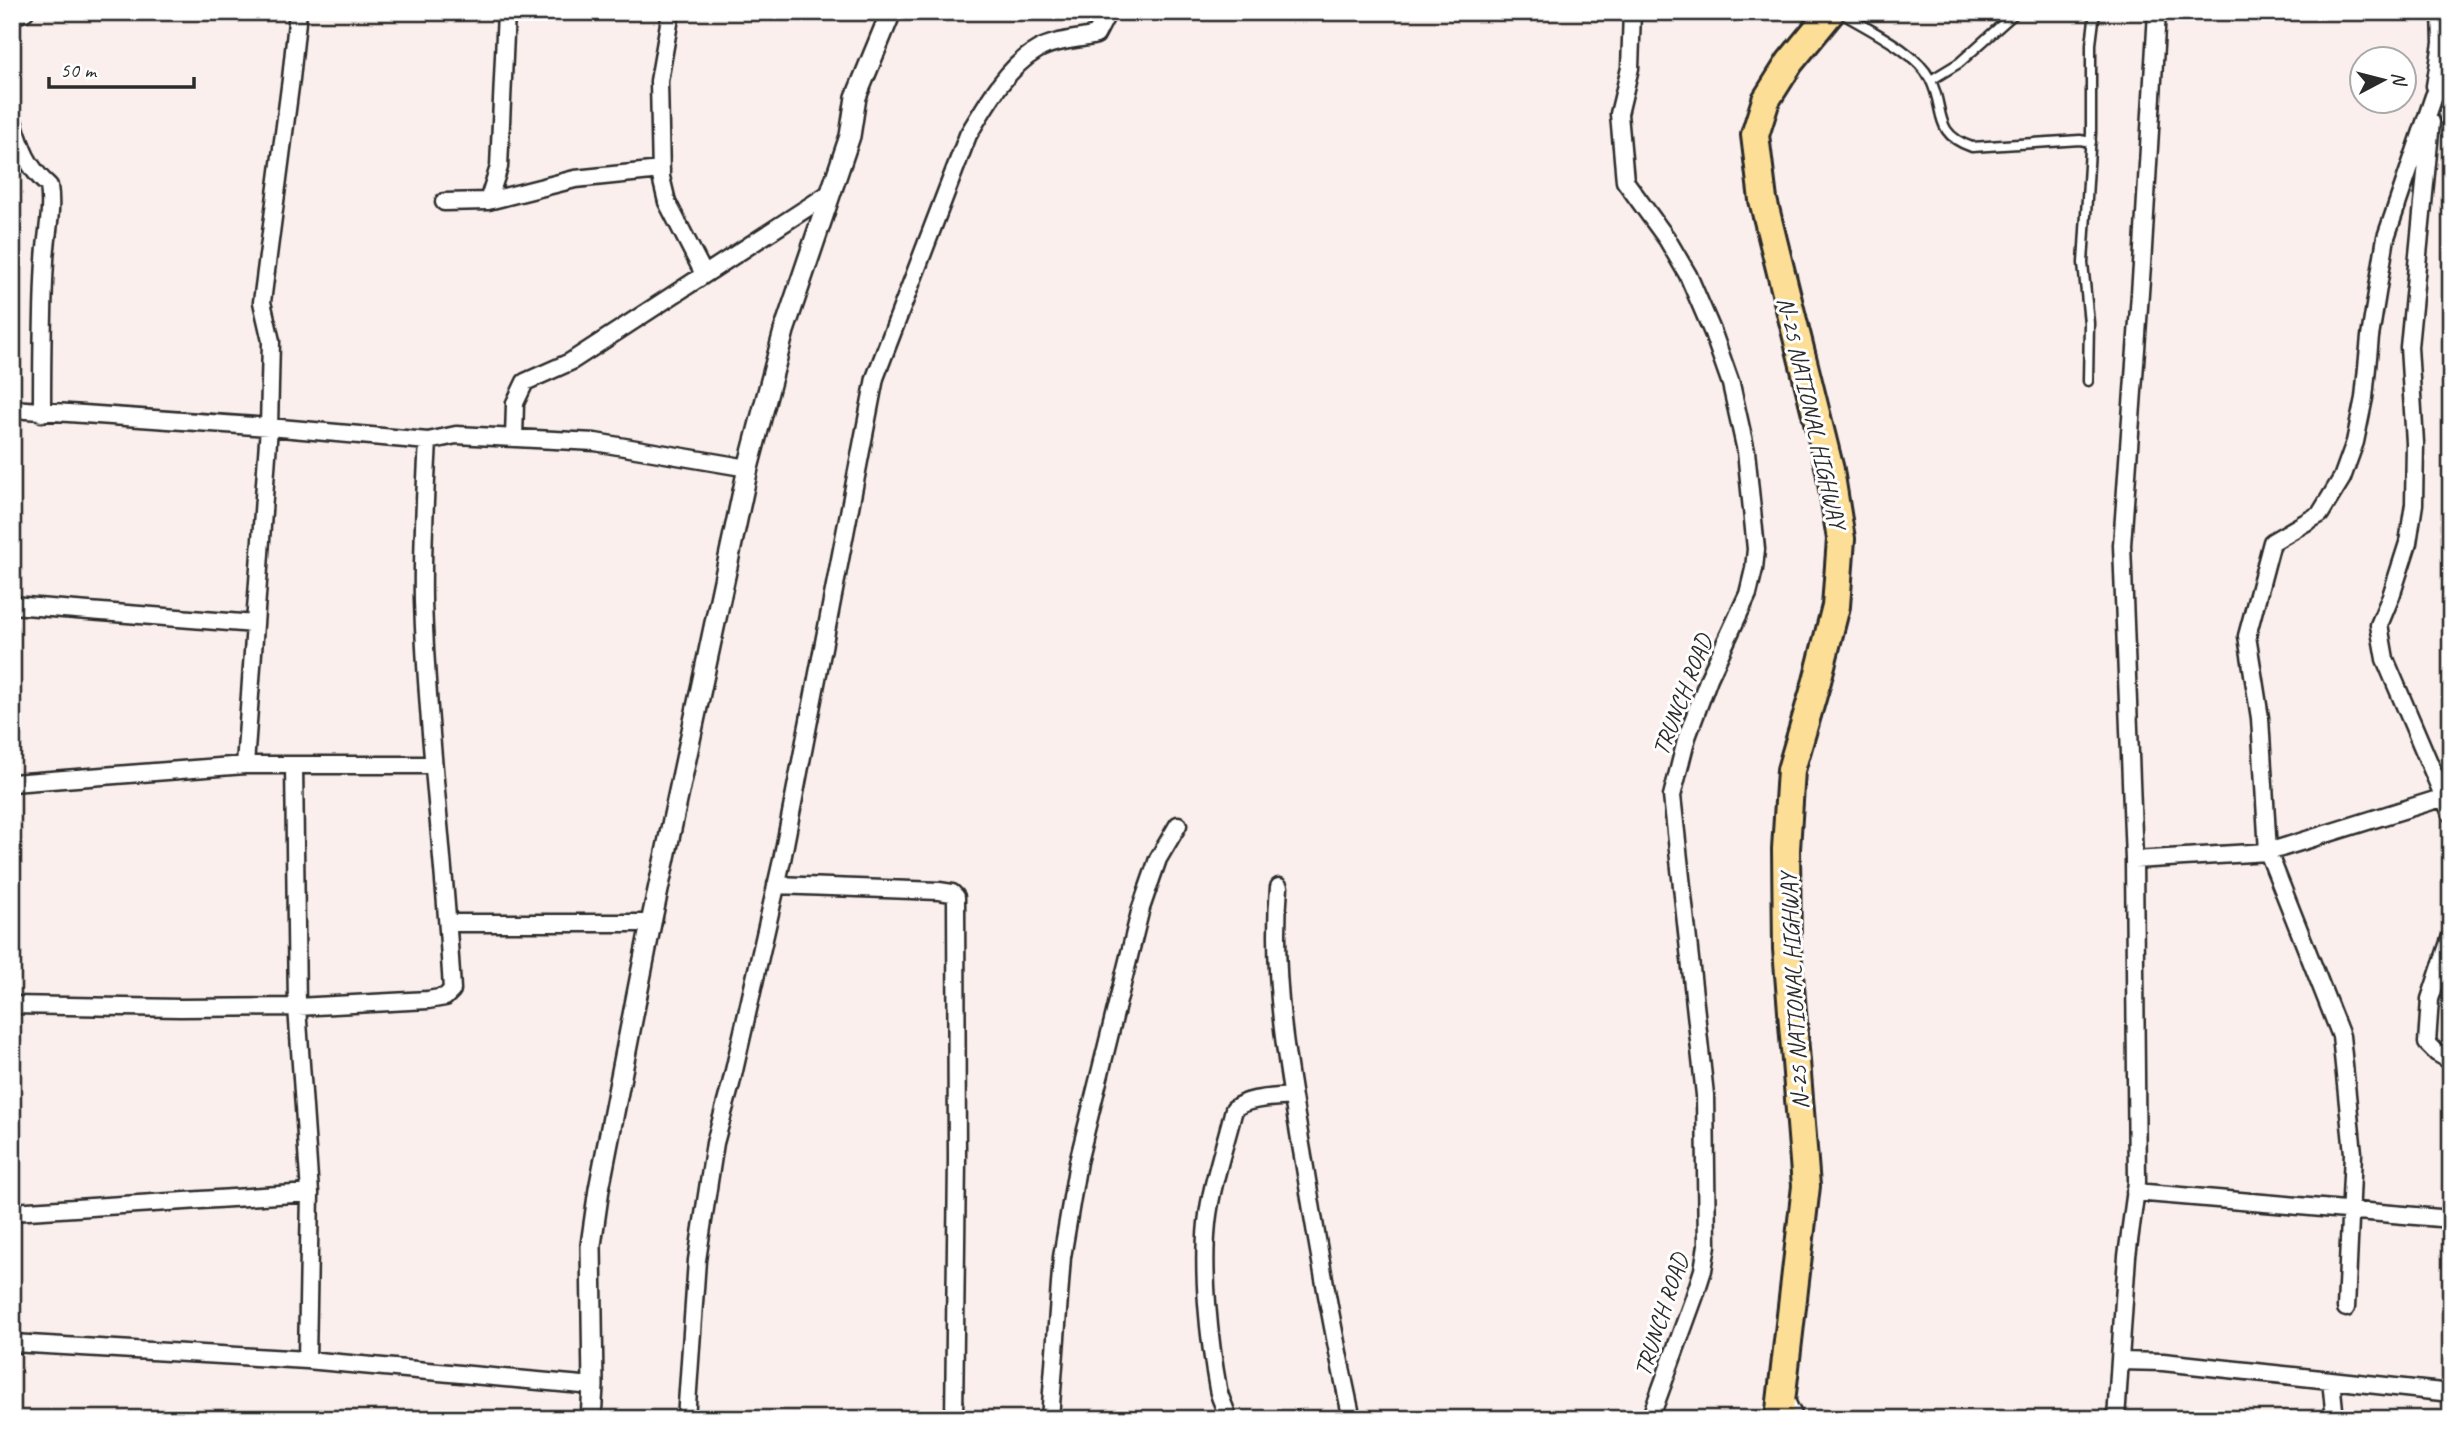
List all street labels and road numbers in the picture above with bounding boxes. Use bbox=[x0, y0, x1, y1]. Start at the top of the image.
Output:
street label: N-25 NATIONAL HIGHWAY bbox=[1771, 294, 1854, 535]
street label: TRUNCH ROAD bbox=[1645, 628, 1719, 760]
street label: N-25 NATIONAL HIGHWAY bbox=[1773, 869, 1815, 1110]
street label: TRUNCH ROAD bbox=[1627, 1248, 1696, 1380]

